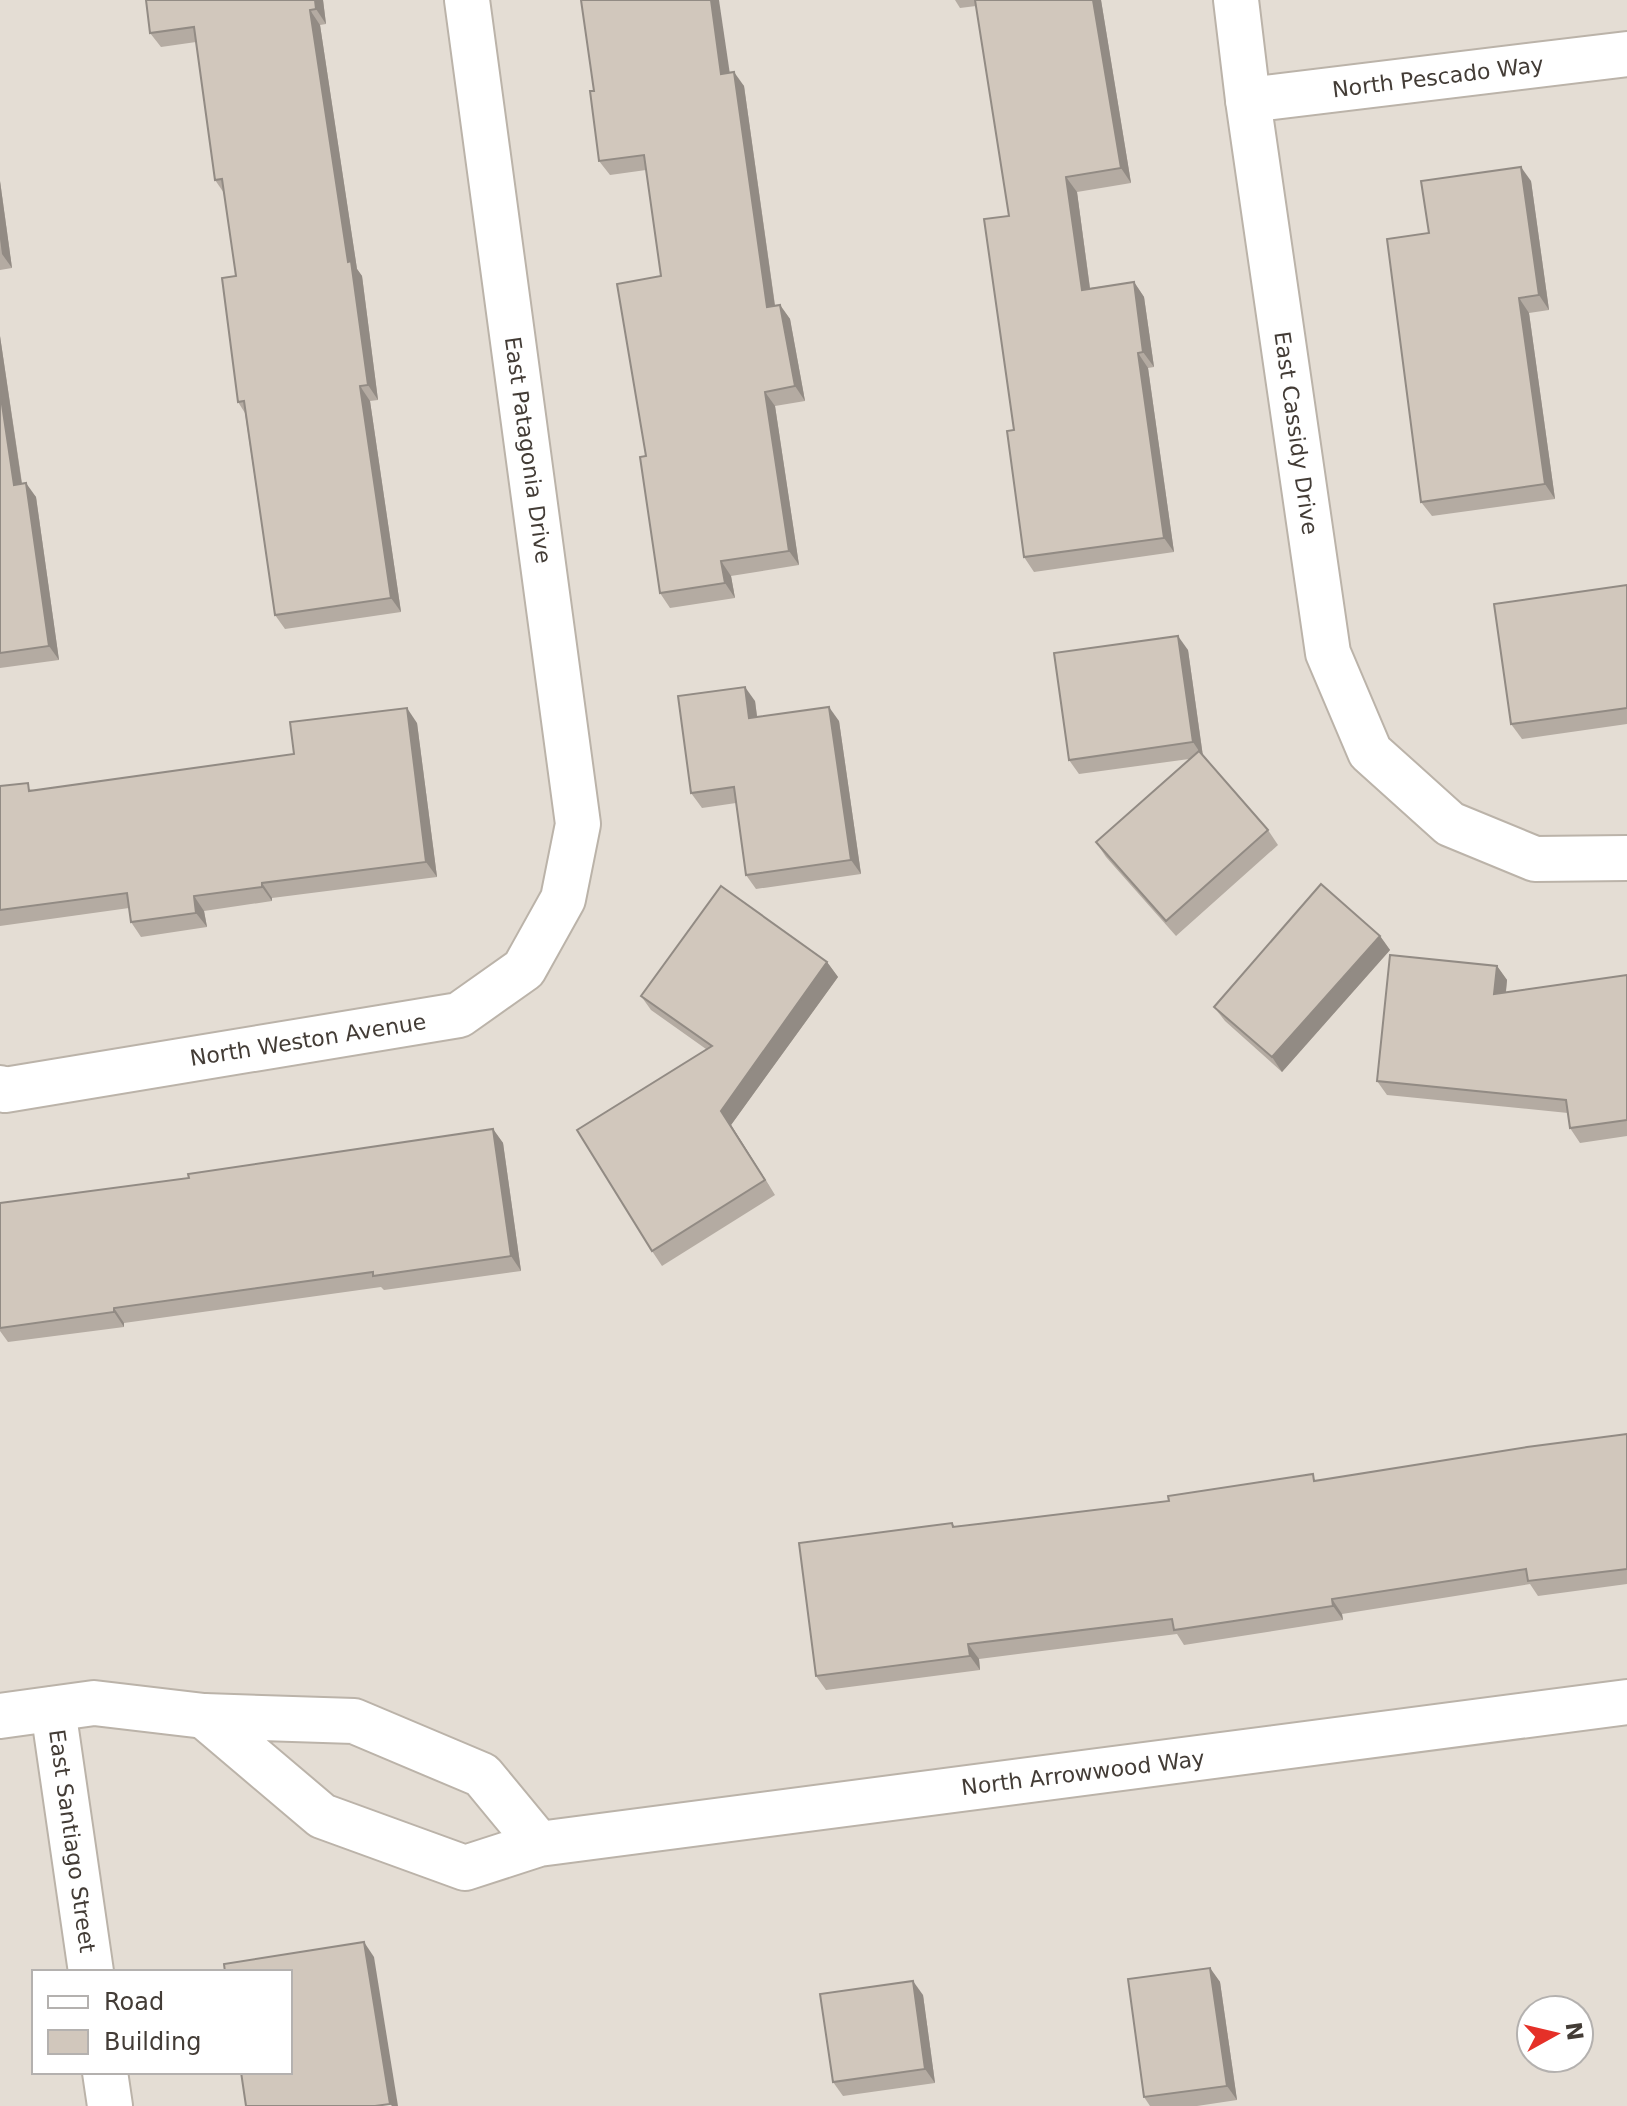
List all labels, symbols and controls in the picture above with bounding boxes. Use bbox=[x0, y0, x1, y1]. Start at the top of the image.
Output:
street label: North Pescado Way bbox=[1331, 52, 1545, 102]
street label: East Cassidy Drive bbox=[1269, 330, 1323, 536]
street label: East Patagonia Drive bbox=[500, 335, 556, 565]
street label: North Weston Avenue bbox=[188, 1009, 428, 1071]
street label: East Santiago Street bbox=[44, 1728, 100, 1955]
street label: North Arrowwood Way bbox=[960, 1746, 1206, 1800]
legend bbox=[32, 1970, 292, 2074]
text: Road bbox=[104, 1988, 164, 2016]
north arrow bbox=[1515, 1994, 1595, 2074]
text: N bbox=[1561, 2020, 1588, 2042]
text: Building bbox=[104, 2028, 201, 2056]

